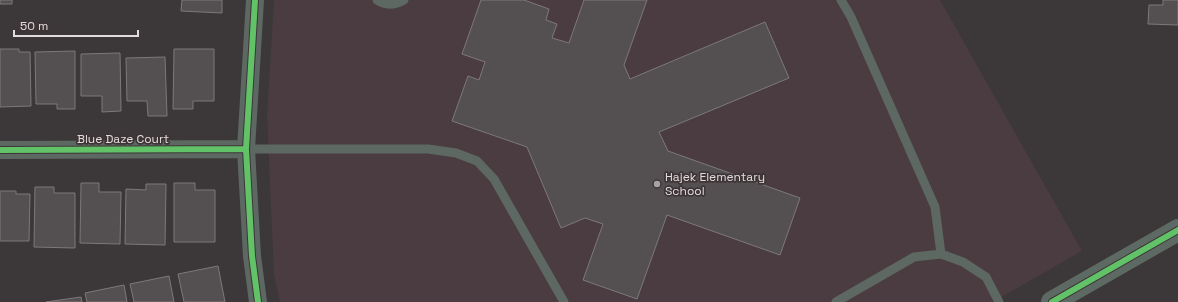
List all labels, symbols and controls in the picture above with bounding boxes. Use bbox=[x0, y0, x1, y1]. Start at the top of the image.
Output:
scale bar bbox=[14, 12, 138, 38]
text: 50 m bbox=[20, 18, 48, 34]
street label: Blue Daze Court bbox=[77, 131, 169, 147]
place label: Hajek Elementary School bbox=[665, 169, 765, 199]
marker: Hajek Elementary School bbox=[652, 179, 662, 189]

